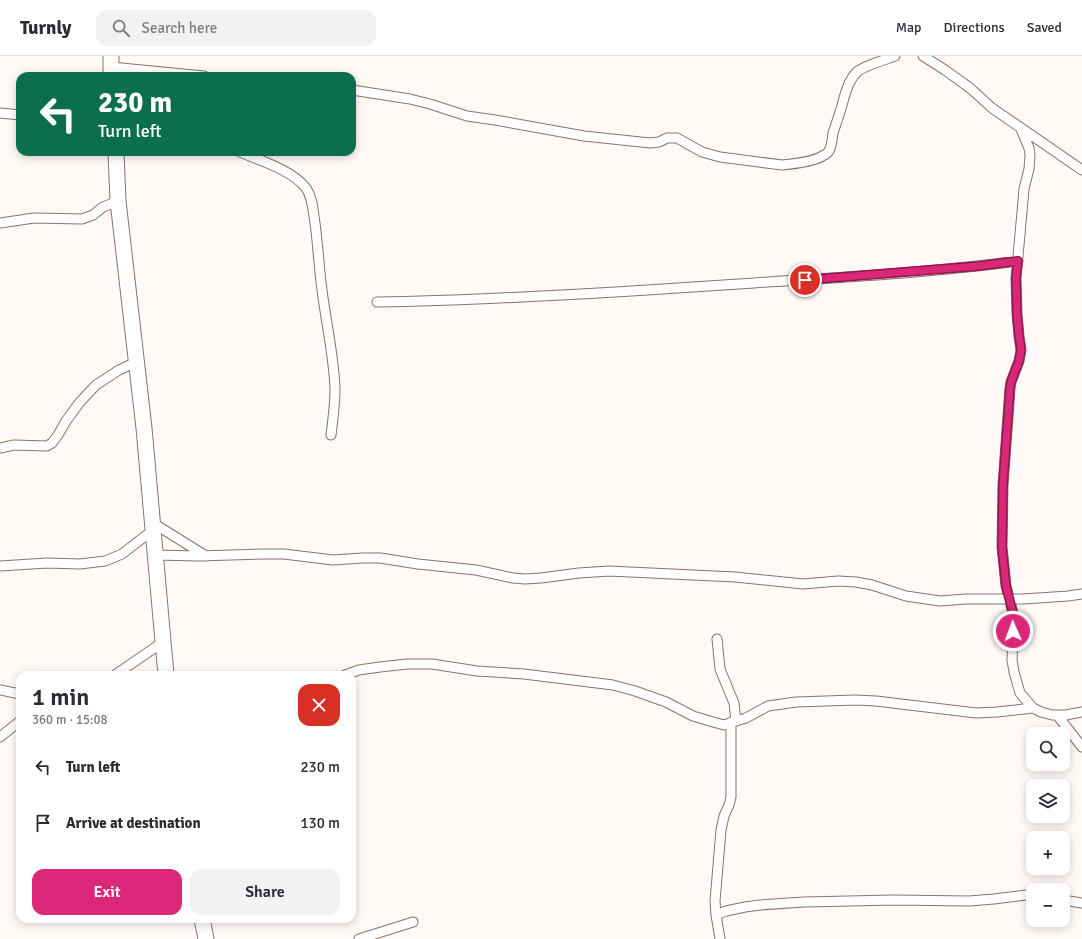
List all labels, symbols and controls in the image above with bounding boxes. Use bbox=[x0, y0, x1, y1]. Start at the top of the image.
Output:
search box bbox=[96, 10, 376, 46]
text: Turnly bbox=[20, 16, 72, 40]
icon: search bbox=[110, 17, 132, 39]
text: Search here bbox=[142, 19, 217, 37]
text: Map bbox=[896, 19, 922, 36]
text: Directions bbox=[944, 19, 1005, 36]
text: Saved bbox=[1027, 19, 1062, 36]
text: 230 m bbox=[98, 86, 172, 120]
icon: left bbox=[32, 88, 84, 140]
text: Turn left bbox=[98, 120, 161, 142]
pin bbox=[788, 263, 822, 297]
icon: arrive bbox=[794, 269, 816, 291]
position arrow bbox=[992, 610, 1034, 652]
text: 1 min bbox=[32, 682, 89, 712]
button: close bbox=[298, 684, 340, 726]
text: 360 m · 15:08 bbox=[32, 712, 108, 728]
map controls bbox=[1026, 727, 1070, 927]
button: search bbox=[1026, 727, 1070, 771]
icon: left bbox=[32, 756, 54, 778]
text: Turn left bbox=[66, 758, 120, 776]
text: 230 m bbox=[300, 758, 340, 776]
button: layers bbox=[1026, 779, 1070, 823]
icon: arrive bbox=[32, 812, 54, 834]
text: Arrive at destination bbox=[66, 814, 201, 832]
text: 130 m bbox=[300, 814, 340, 832]
button: + bbox=[1026, 831, 1070, 875]
button: Exit bbox=[32, 869, 182, 915]
button: Share bbox=[190, 869, 340, 915]
button: − bbox=[1026, 883, 1070, 927]

